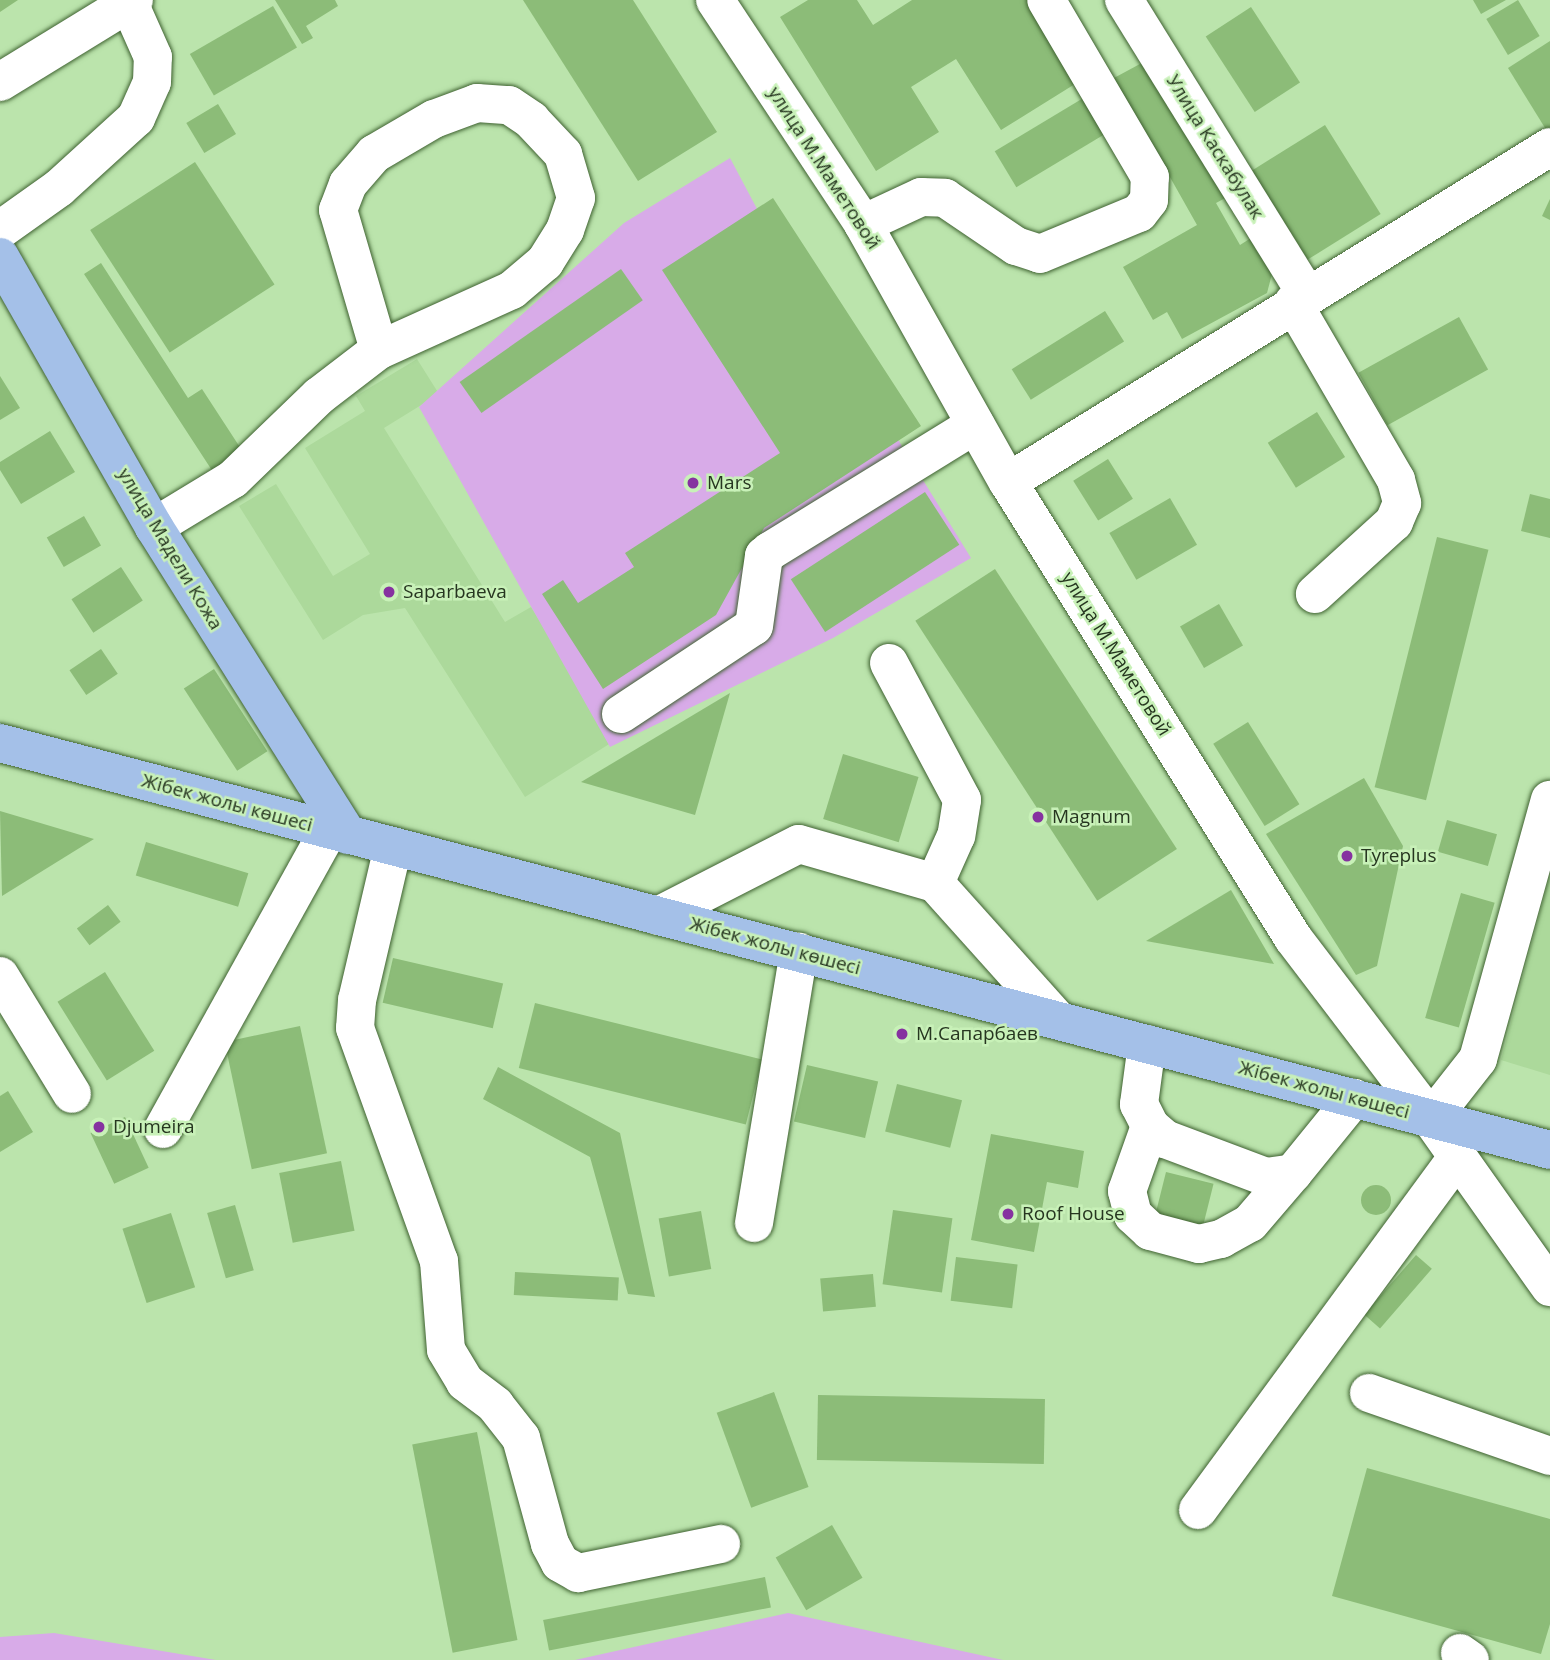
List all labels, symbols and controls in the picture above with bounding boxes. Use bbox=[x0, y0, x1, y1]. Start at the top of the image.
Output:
street label: Улица Каскабулак bbox=[1161, 71, 1269, 223]
street label: улица М.Маметовой bbox=[763, 83, 885, 253]
street label: улица Мадели Кожа bbox=[113, 464, 227, 634]
place label: Mars bbox=[707, 472, 751, 494]
marker: Mars bbox=[685, 475, 701, 491]
street label: улица М.Маметовой bbox=[1056, 568, 1176, 740]
place label: Saparbaeva bbox=[403, 581, 507, 603]
marker: Saparbaeva bbox=[381, 584, 397, 600]
street label: Жібек жолы көшесі bbox=[139, 769, 315, 837]
place label: Magnum bbox=[1052, 806, 1131, 828]
marker: Magnum bbox=[1030, 809, 1046, 825]
place label: Tyreplus bbox=[1361, 845, 1437, 867]
marker: Tyreplus bbox=[1339, 848, 1355, 864]
street label: Жібек жолы көшесі bbox=[687, 912, 863, 980]
place label: М.Сапарбаев bbox=[916, 1023, 1038, 1045]
marker: М.Сапарбаев bbox=[894, 1026, 910, 1042]
street label: Жібек жолы көшесі bbox=[1236, 1056, 1412, 1124]
place label: Djumeira bbox=[113, 1116, 195, 1138]
marker: Djumeira bbox=[91, 1119, 107, 1135]
place label: Roof House bbox=[1022, 1203, 1125, 1225]
marker: Roof House bbox=[1000, 1206, 1016, 1222]

